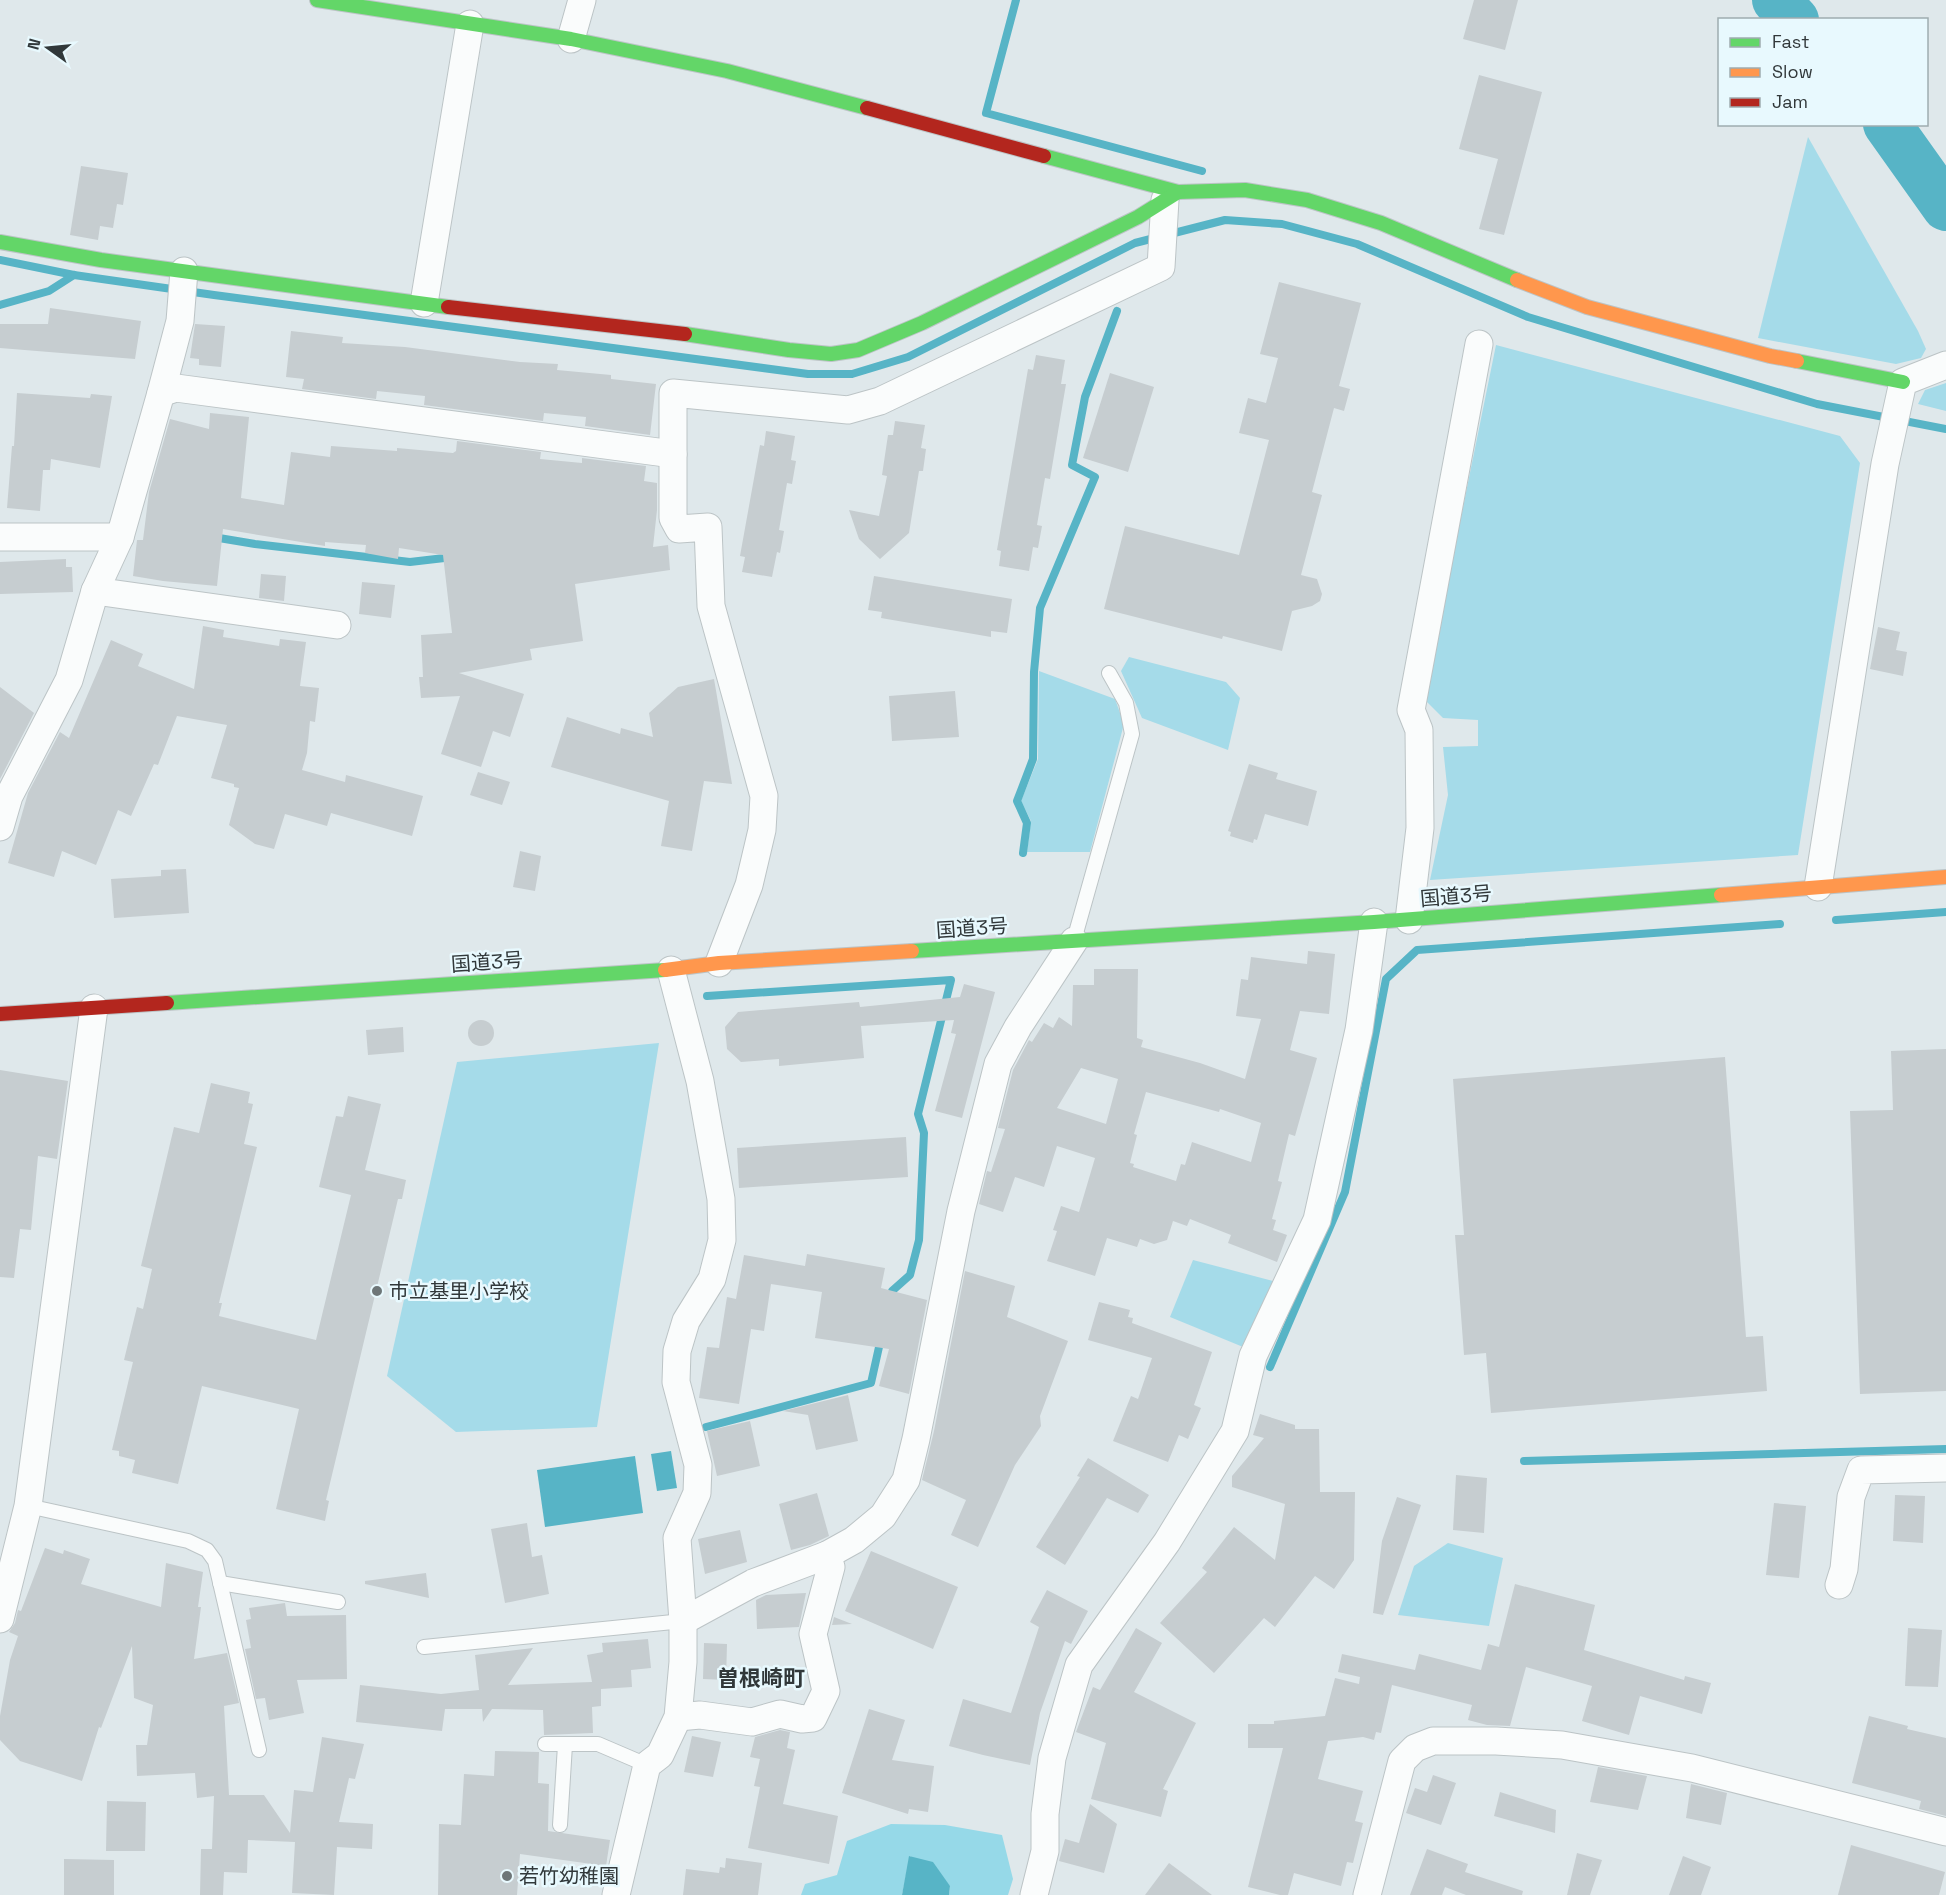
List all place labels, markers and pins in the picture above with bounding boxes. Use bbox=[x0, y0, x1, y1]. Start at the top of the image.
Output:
place label: 市立基里小学校 bbox=[389, 1278, 529, 1304]
marker: 市立基里小学校 bbox=[370, 1284, 384, 1298]
place label: 若竹幼稚園 bbox=[519, 1863, 619, 1889]
marker: 若竹幼稚園 bbox=[500, 1869, 514, 1883]

